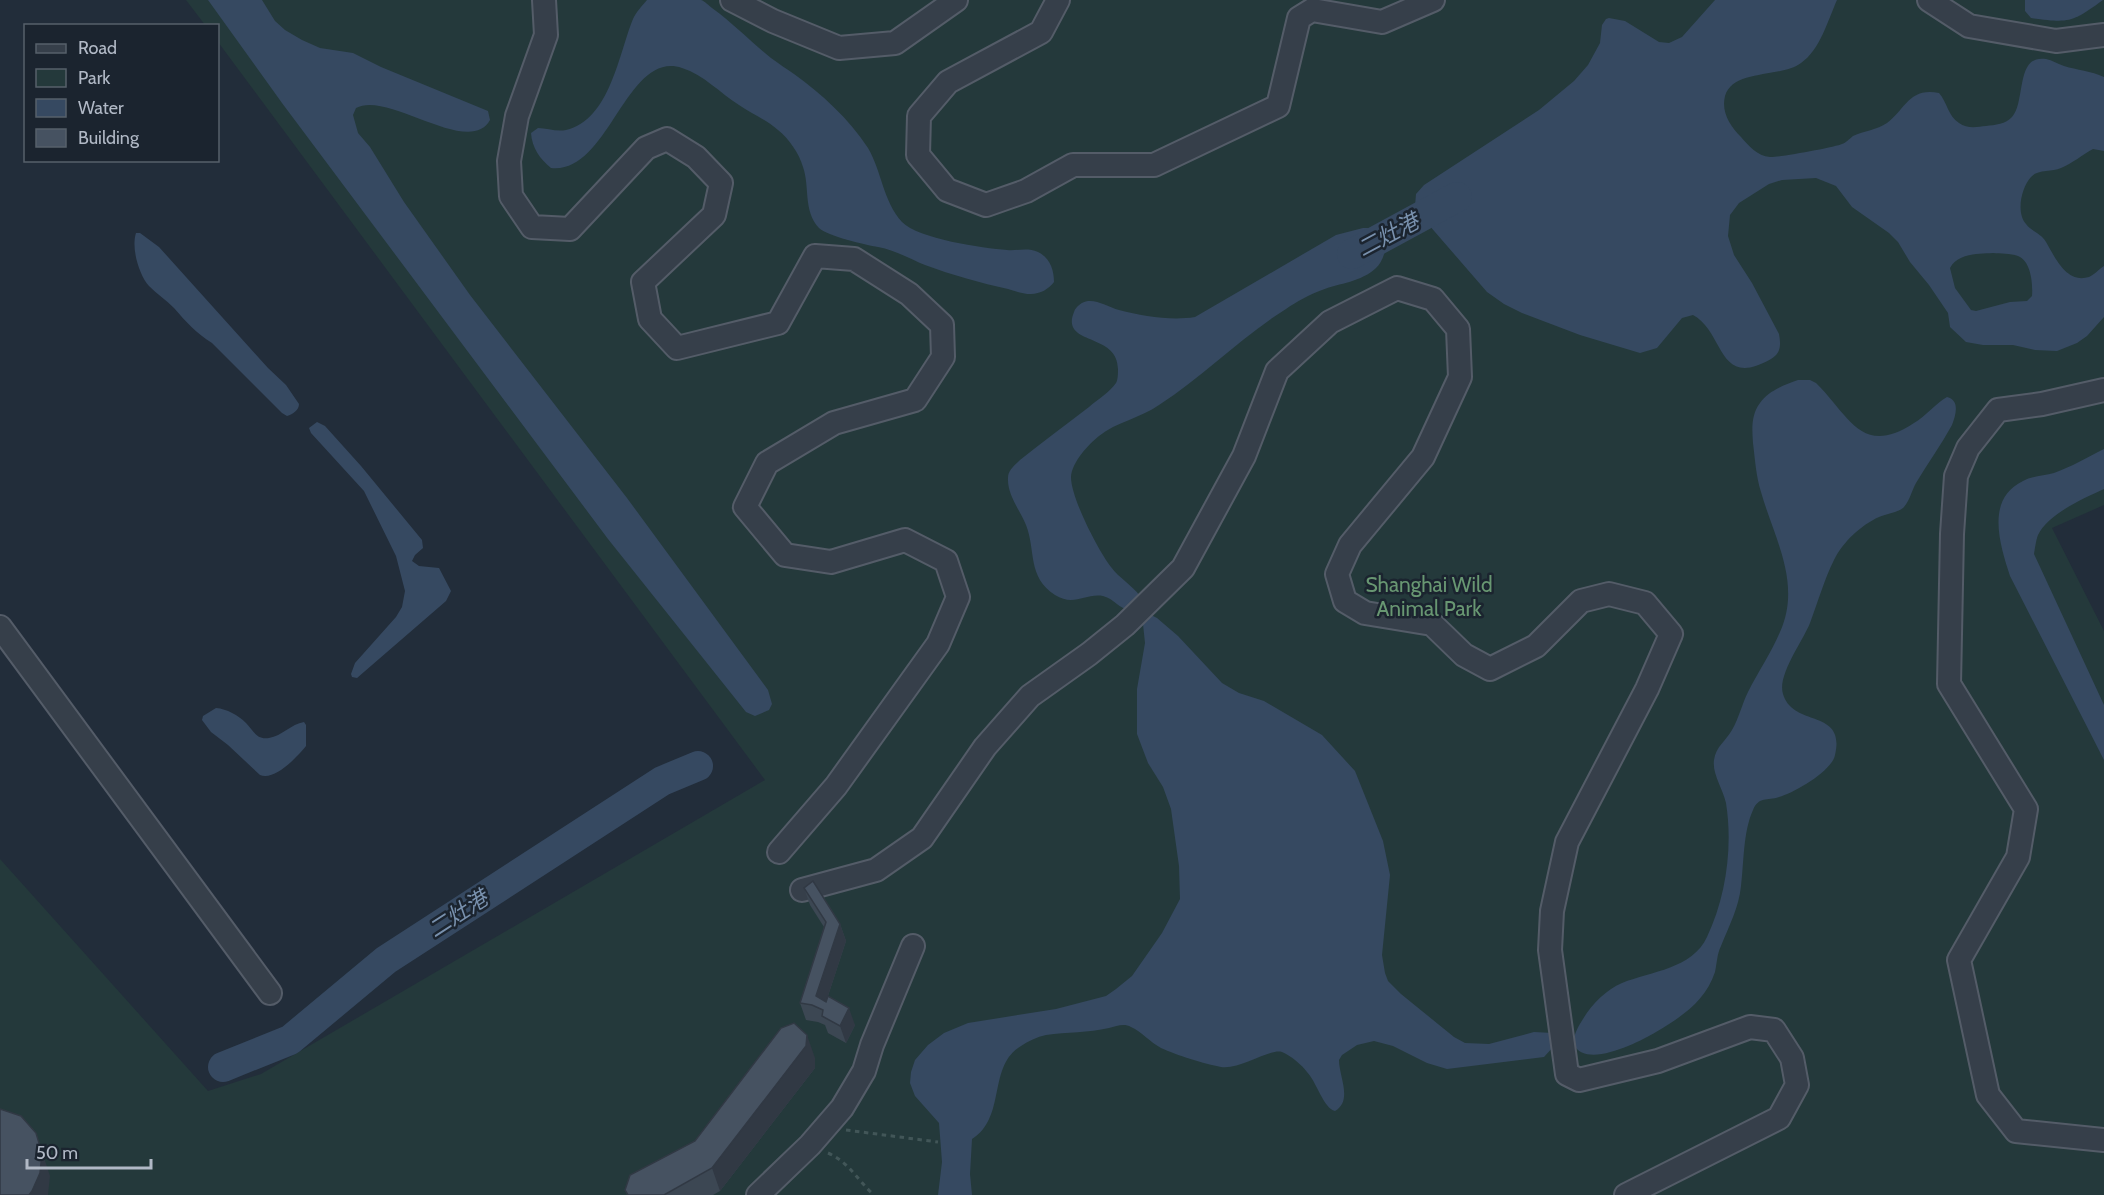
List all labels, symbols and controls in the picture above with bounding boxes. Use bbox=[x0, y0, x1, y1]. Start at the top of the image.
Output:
legend bbox=[24, 24, 219, 162]
text: Road bbox=[78, 37, 117, 59]
text: Park bbox=[78, 67, 111, 89]
text: Water bbox=[78, 97, 124, 119]
text: Building bbox=[78, 127, 140, 149]
water label: 二灶港 bbox=[1353, 206, 1426, 262]
park label: Shanghai Wild Animal Park bbox=[1365, 572, 1493, 621]
water label: 二灶港 bbox=[423, 883, 496, 943]
scale bar bbox=[27, 1132, 152, 1170]
text: 50 m bbox=[36, 1142, 78, 1164]

